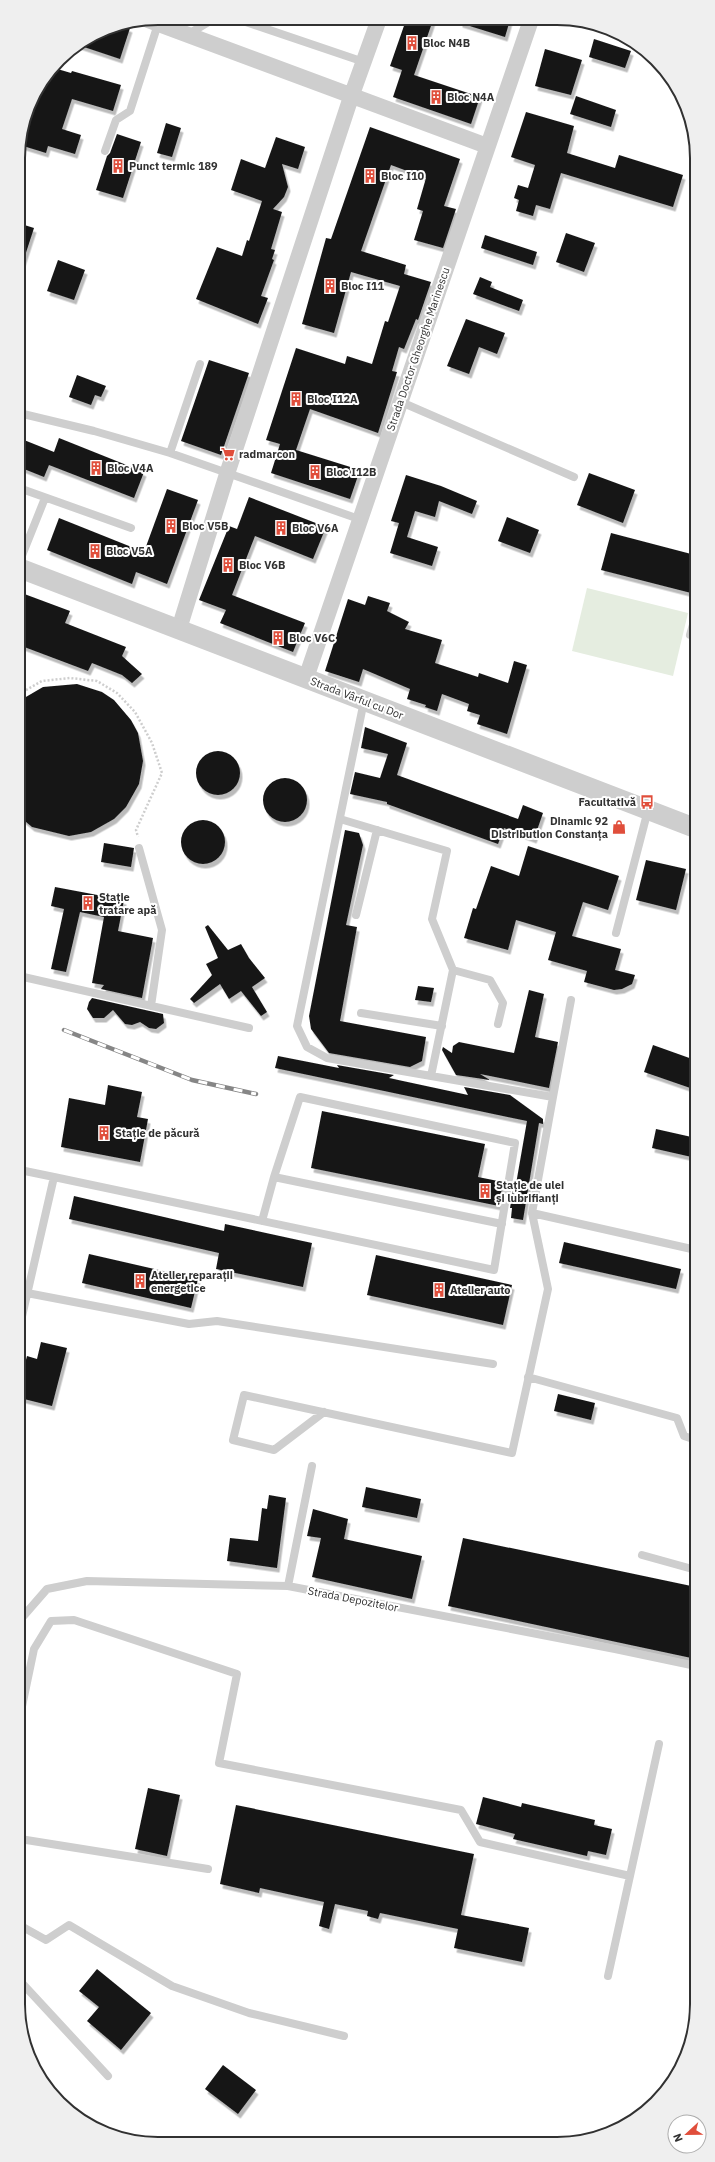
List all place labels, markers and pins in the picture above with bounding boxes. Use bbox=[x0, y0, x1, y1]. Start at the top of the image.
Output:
building icon: Bloc N4B bbox=[404, 35, 420, 51]
place label: Bloc N4B bbox=[423, 36, 470, 50]
building icon: Bloc N4A bbox=[428, 89, 444, 105]
place label: Bloc N4A bbox=[447, 90, 495, 104]
building icon: Punct termic 189 bbox=[110, 158, 126, 174]
place label: Punct termic 189 bbox=[129, 159, 218, 173]
building icon: Bloc I10 bbox=[362, 168, 378, 184]
place label: Bloc I10 bbox=[381, 169, 425, 183]
building icon: Bloc I11 bbox=[322, 278, 338, 294]
place label: Bloc I11 bbox=[341, 279, 385, 293]
building icon: Bloc I12A bbox=[288, 391, 304, 407]
place label: Bloc I12A bbox=[307, 392, 358, 406]
supermarket icon: radmarcon bbox=[220, 446, 236, 462]
place label: radmarcon bbox=[239, 447, 295, 461]
building icon: Bloc V4A bbox=[88, 460, 104, 476]
place label: Bloc V4A bbox=[107, 461, 154, 475]
building icon: Bloc I12B bbox=[307, 464, 323, 480]
place label: Bloc I12B bbox=[326, 465, 376, 479]
building icon: Bloc V5B bbox=[163, 518, 179, 534]
place label: Bloc V5B bbox=[182, 519, 228, 533]
building icon: Bloc V6A bbox=[273, 520, 289, 536]
place label: Bloc V6A bbox=[292, 521, 339, 535]
building icon: Bloc V5A bbox=[87, 543, 103, 559]
place label: Bloc V5A bbox=[106, 544, 153, 558]
building icon: Bloc V6B bbox=[220, 557, 236, 573]
place label: Bloc V6B bbox=[239, 558, 285, 572]
building icon: Bloc V6C bbox=[270, 630, 286, 646]
place label: Bloc V6C bbox=[289, 631, 335, 645]
bus stop icon: Facultativă bbox=[639, 794, 655, 810]
place label: Facultativă bbox=[578, 795, 636, 809]
place label: Dinamic 92 Distribution Constanța bbox=[491, 814, 608, 841]
shop icon: Dinamic 92 Distribution Constanța bbox=[611, 819, 627, 835]
place label: Stație tratare apă bbox=[99, 890, 157, 917]
building icon: Stație tratare apă bbox=[80, 895, 96, 911]
building icon: Stație de păcură bbox=[96, 1125, 112, 1141]
place label: Stație de păcură bbox=[115, 1126, 200, 1140]
place label: Stație de ulei și lubrifianți bbox=[496, 1178, 564, 1205]
building icon: Stație de ulei și lubrifianți bbox=[477, 1183, 493, 1199]
place label: Atelier reparații energetice bbox=[151, 1268, 233, 1295]
building icon: Atelier reparații energetice bbox=[132, 1273, 148, 1289]
building icon: Atelier auto bbox=[431, 1282, 447, 1298]
place label: Atelier auto bbox=[450, 1283, 511, 1297]

